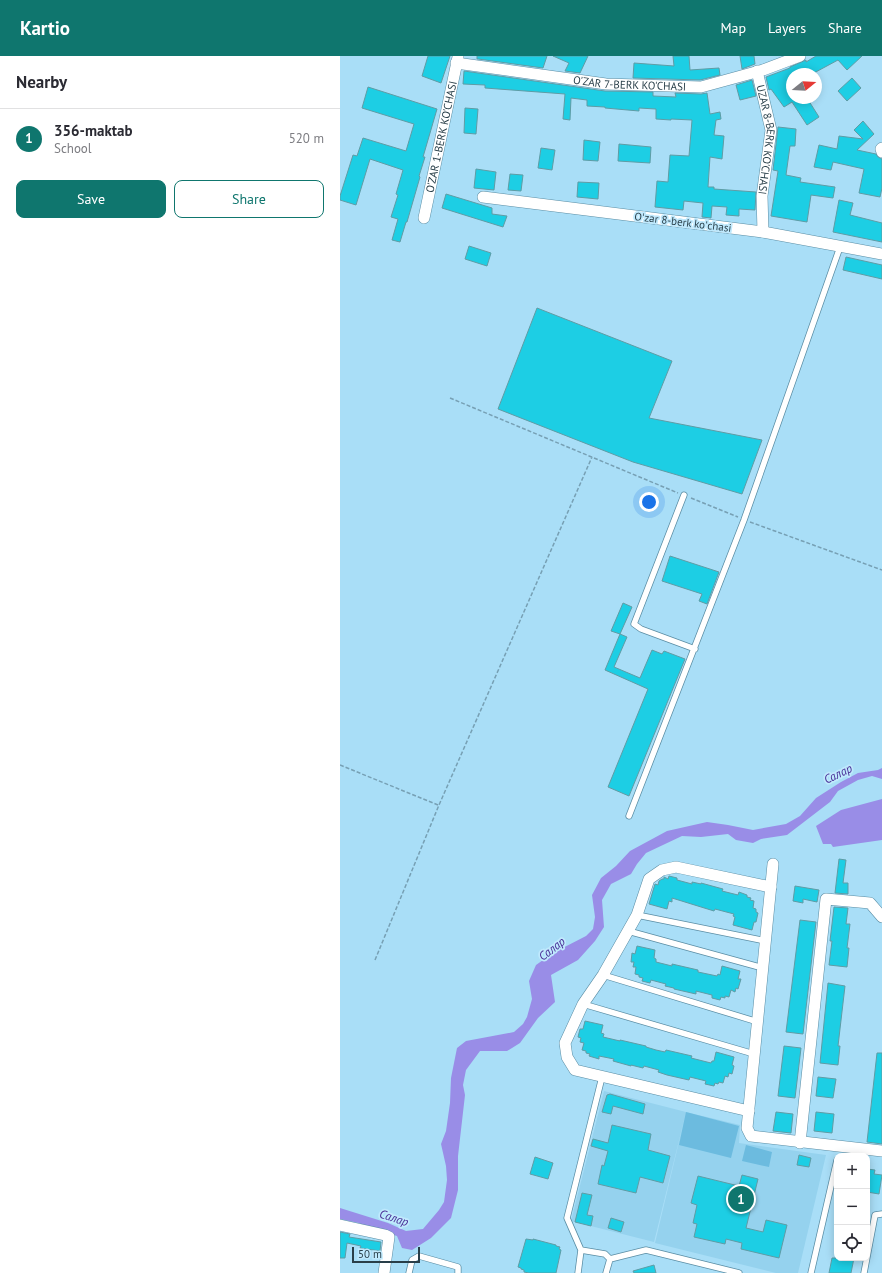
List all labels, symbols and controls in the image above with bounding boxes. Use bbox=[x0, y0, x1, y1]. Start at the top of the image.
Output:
text: Kartio bbox=[20, 16, 70, 40]
text: Map bbox=[720, 19, 746, 37]
text: Layers bbox=[768, 19, 806, 37]
text: Share bbox=[828, 19, 862, 37]
north arrow bbox=[786, 68, 822, 104]
text: Nearby bbox=[16, 71, 67, 93]
street label: O'ZAR 7-BERK KO'CHASI bbox=[572, 72, 686, 94]
street label: O'ZAR 1-BERK KO'CHASI bbox=[423, 80, 460, 194]
street label: UZAR 8-BERK KO'CHASI bbox=[753, 83, 778, 195]
text: 356-maktab bbox=[54, 121, 133, 140]
text: 1 bbox=[25, 130, 33, 147]
text: 520 m bbox=[289, 130, 324, 147]
text: School bbox=[54, 140, 92, 157]
button: Save bbox=[16, 180, 166, 218]
button: Share bbox=[174, 180, 324, 218]
street label: Oʻzar 8-berk koʻchasi bbox=[634, 209, 732, 235]
your location bbox=[639, 492, 659, 512]
water label: Салар bbox=[821, 760, 854, 787]
water label: Салар bbox=[535, 934, 568, 964]
map controls bbox=[834, 1153, 870, 1261]
button: + bbox=[834, 1153, 870, 1189]
pin: 1 bbox=[728, 1184, 754, 1214]
button: − bbox=[834, 1189, 870, 1225]
water label: Салар bbox=[378, 1206, 411, 1229]
button: locate bbox=[834, 1225, 870, 1261]
scale bar bbox=[352, 1245, 420, 1264]
text: 50 m bbox=[358, 1247, 382, 1261]

